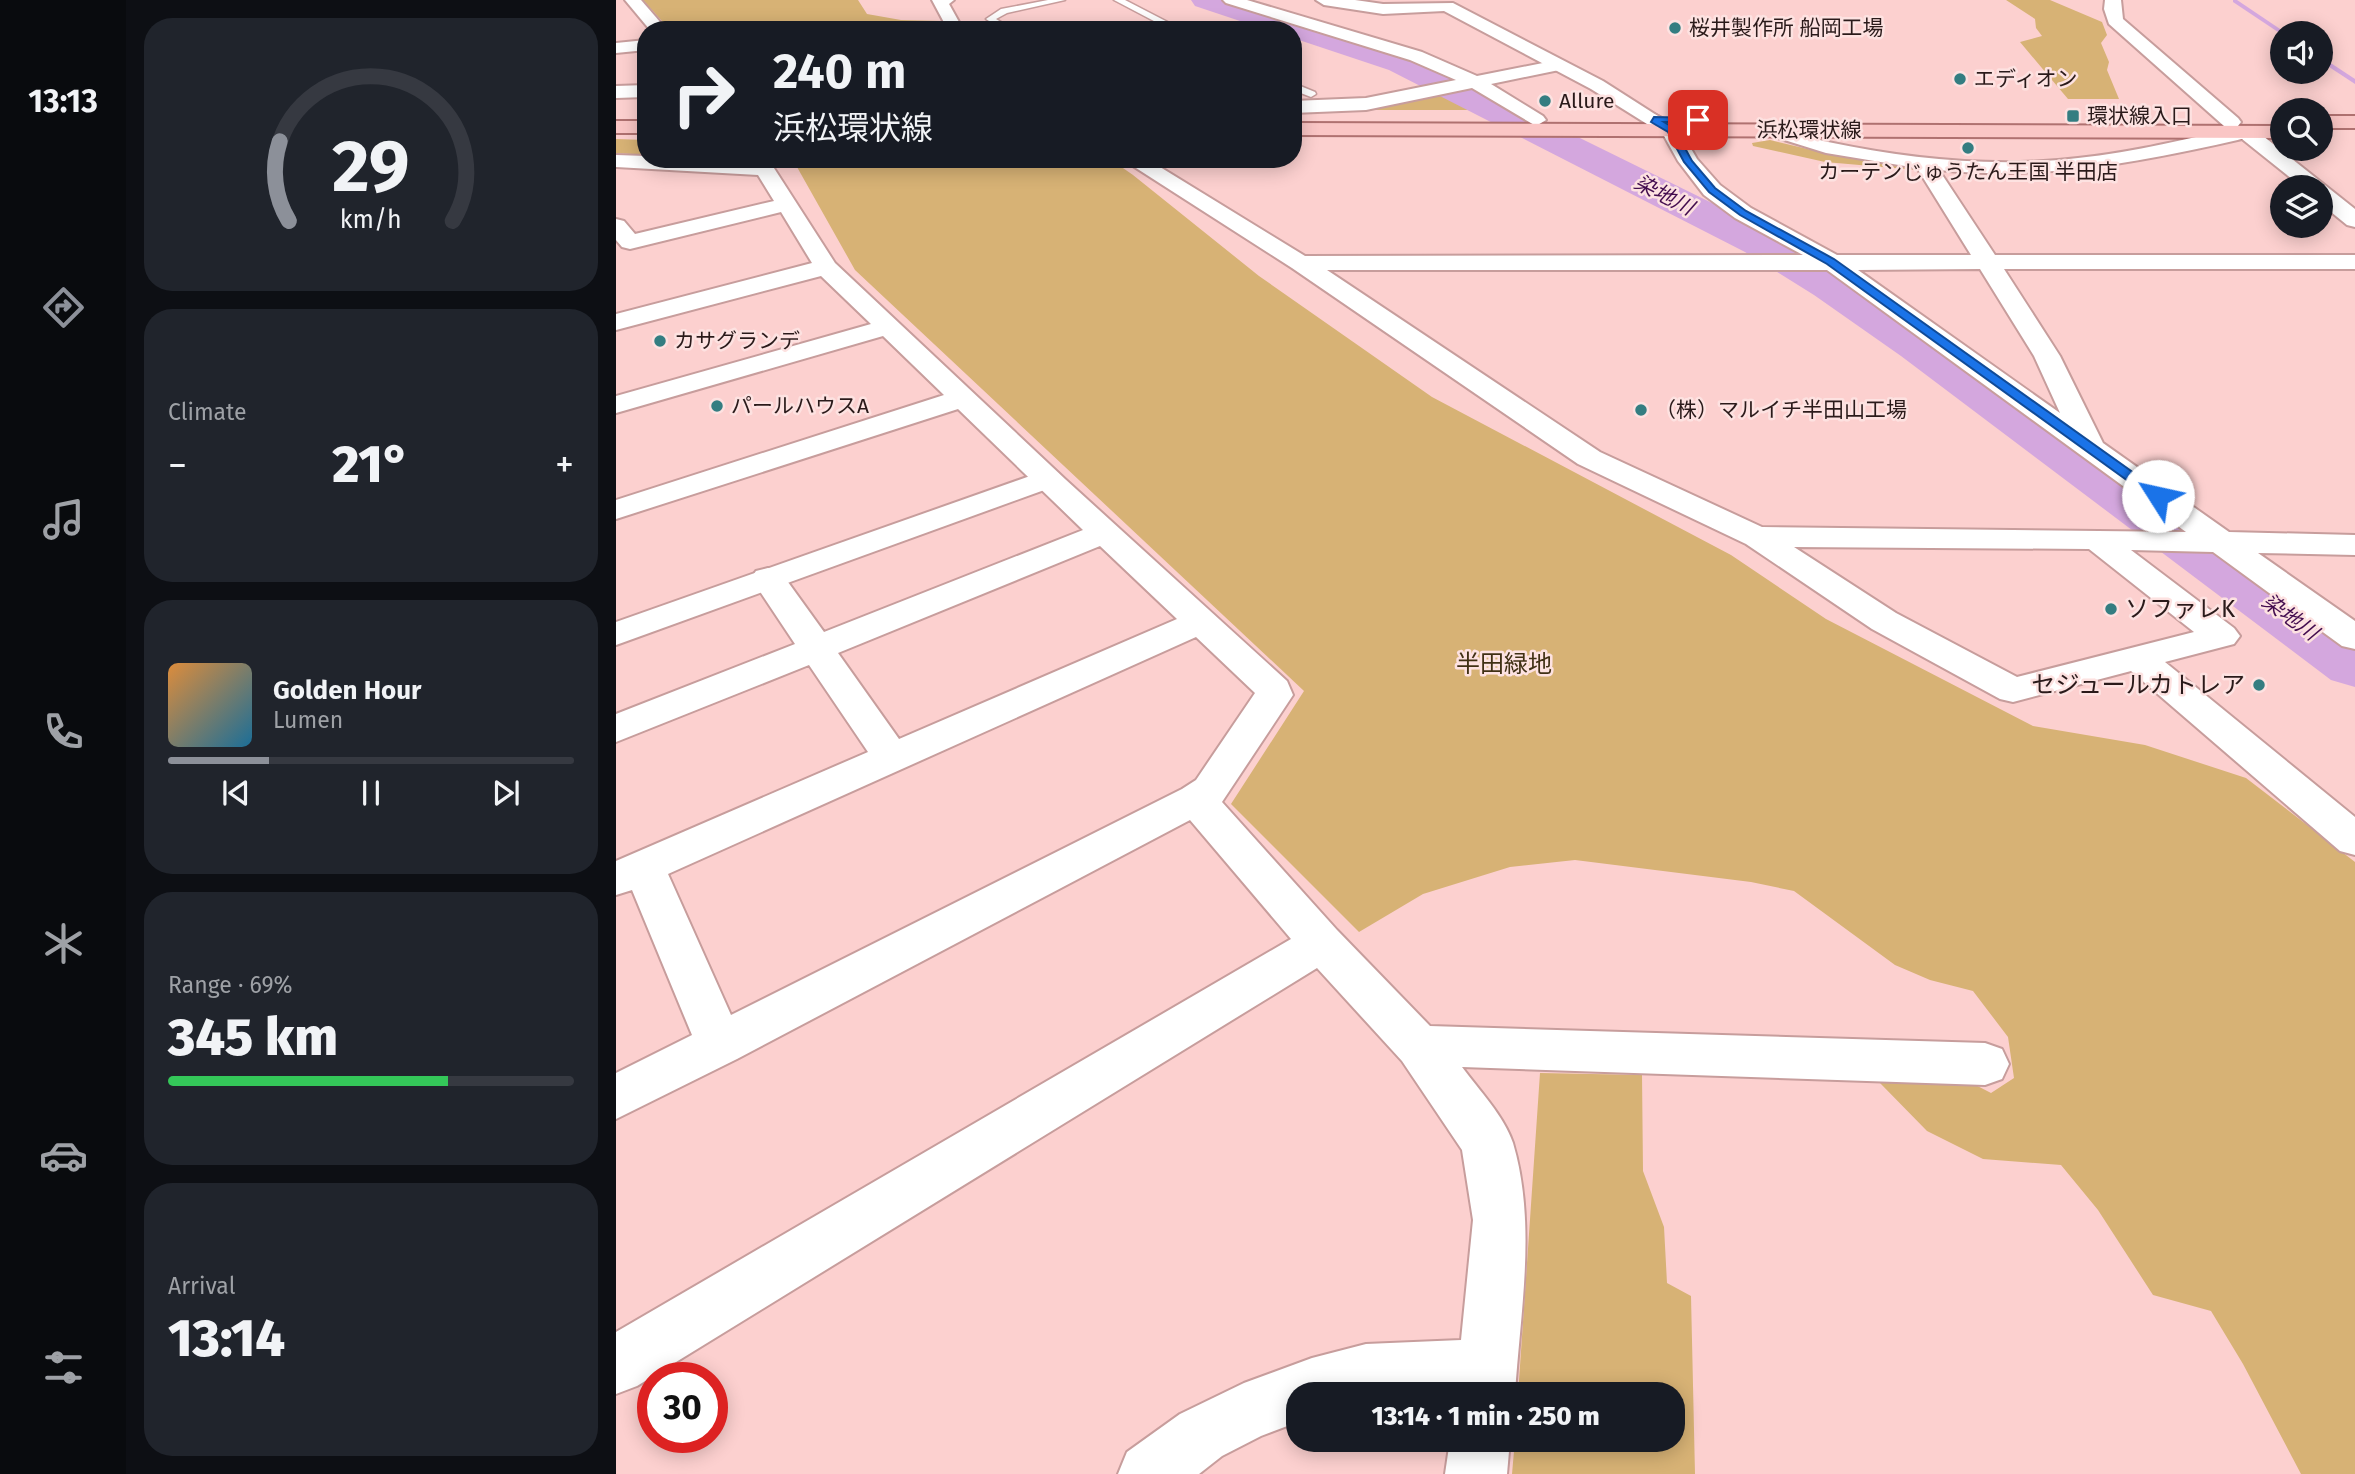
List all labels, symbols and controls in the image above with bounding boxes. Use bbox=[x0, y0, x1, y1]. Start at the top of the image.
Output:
place label: 桜井製作所 船岡工場 bbox=[1689, 15, 1884, 41]
marker: 桜井製作所 船岡工場 bbox=[1667, 20, 1683, 36]
map controls bbox=[2270, 21, 2333, 238]
button: sound bbox=[2270, 21, 2333, 84]
text: 240 m bbox=[773, 42, 906, 101]
icon: right bbox=[658, 49, 749, 140]
place label: エディオン bbox=[1974, 66, 2078, 92]
marker: エディオン bbox=[1952, 71, 1968, 87]
text: 13:13 bbox=[28, 82, 98, 120]
place label: Allure bbox=[1559, 88, 1614, 114]
pin bbox=[1668, 90, 1728, 150]
marker: Allure bbox=[1537, 93, 1553, 109]
button: search bbox=[2270, 98, 2333, 161]
icon: arrive bbox=[1679, 101, 1717, 139]
place label: 環状線入口 bbox=[2087, 103, 2192, 129]
marker: 環状線入口 bbox=[2065, 108, 2081, 124]
text: 浜松環状線 bbox=[773, 109, 933, 147]
street label: 浜松環状線 bbox=[1757, 117, 1862, 143]
text: 29 bbox=[332, 123, 410, 210]
marker: カーテンじゅうたん王国 半田店 bbox=[1960, 140, 1976, 156]
place label: カーテンじゅうたん王国 半田店 bbox=[1818, 159, 2118, 185]
water label: 染地川 bbox=[1630, 169, 1700, 222]
button: layers bbox=[2270, 175, 2333, 238]
text: km/h bbox=[340, 204, 402, 234]
icon: directions bbox=[39, 283, 88, 332]
place label: カサグランデ bbox=[674, 328, 800, 354]
marker: カサグランデ bbox=[652, 333, 668, 349]
place label: パールハウスA bbox=[731, 393, 869, 419]
place label: （株）マルイチ半田山工場 bbox=[1655, 397, 1907, 423]
text: Climate bbox=[168, 398, 247, 426]
marker: パールハウスA bbox=[709, 398, 725, 414]
marker: （株）マルイチ半田山工場 bbox=[1633, 402, 1649, 418]
text: 21° bbox=[332, 433, 410, 496]
text: − bbox=[168, 442, 187, 488]
text: + bbox=[555, 442, 574, 488]
position arrow bbox=[2121, 459, 2195, 533]
icon: music bbox=[39, 495, 88, 544]
water label: 染地川 bbox=[2257, 588, 2325, 647]
place label: ソファレK bbox=[2125, 595, 2236, 623]
marker: ソファレK bbox=[2103, 601, 2119, 617]
park label: 半田緑地 bbox=[1456, 650, 1552, 678]
place label: セジュールカトレア bbox=[2031, 671, 2245, 699]
text: Golden Hour bbox=[273, 675, 421, 706]
marker: セジュールカトレア bbox=[2251, 677, 2267, 693]
text: Lumen bbox=[273, 706, 343, 734]
icon: phone bbox=[39, 707, 88, 756]
icon: previous bbox=[217, 774, 255, 812]
icon: pause bbox=[352, 774, 390, 812]
icon: next bbox=[487, 774, 525, 812]
icon: climate bbox=[39, 919, 88, 968]
text: Range · 69% bbox=[168, 971, 293, 999]
text: 345 km bbox=[168, 1006, 338, 1069]
icon: car bbox=[39, 1131, 88, 1180]
text: Arrival bbox=[168, 1272, 235, 1300]
text: 13:14 bbox=[168, 1307, 285, 1370]
icon: filters bbox=[39, 1343, 88, 1392]
speed limit sign: 30 bbox=[637, 1362, 728, 1453]
text: 13:14 · 1 min · 250 m bbox=[1371, 1401, 1600, 1432]

